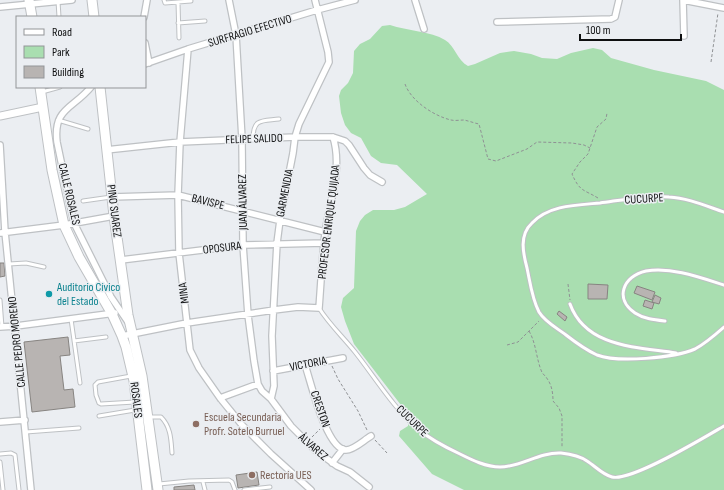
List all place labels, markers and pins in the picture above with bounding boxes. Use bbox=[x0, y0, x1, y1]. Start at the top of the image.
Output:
place label: Auditorio Cívico del Estado bbox=[56, 280, 120, 309]
marker: Auditorio Cívico del Estado bbox=[44, 289, 54, 299]
place label: Escuela Secundaria Profr. Sotelo Burruel bbox=[204, 410, 285, 439]
marker: Escuela Secundaria Profr. Sotelo Burruel bbox=[191, 419, 201, 429]
place label: Rectoría UES bbox=[260, 468, 312, 483]
marker: Rectoría UES bbox=[247, 470, 257, 480]

